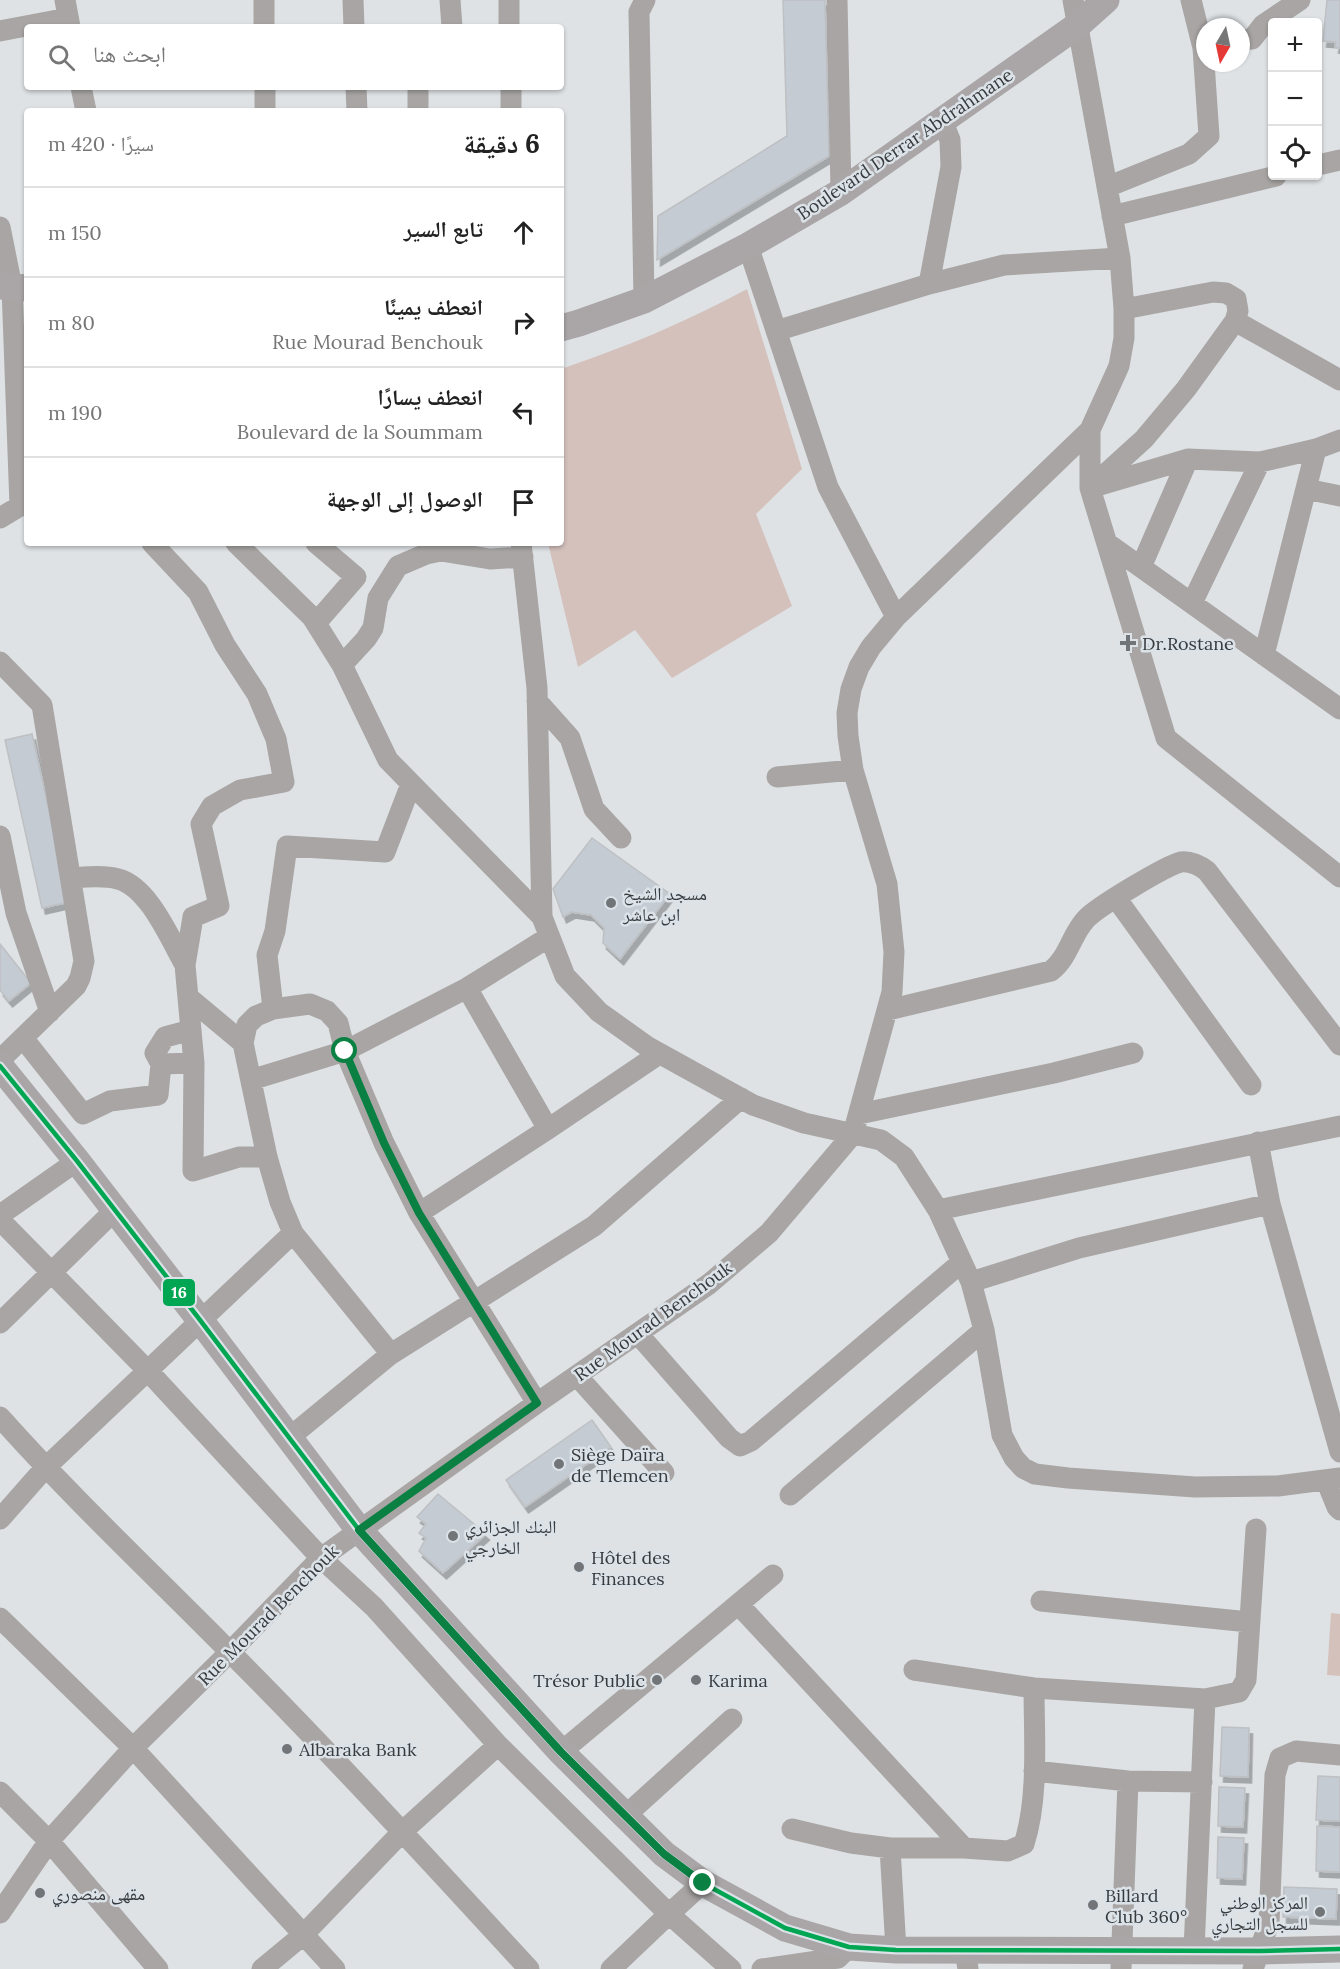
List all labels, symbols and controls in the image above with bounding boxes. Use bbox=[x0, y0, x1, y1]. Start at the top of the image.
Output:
north arrow bbox=[1196, 18, 1250, 72]
map controls bbox=[1268, 18, 1322, 180]
button: + bbox=[1268, 18, 1322, 72]
search box bbox=[24, 24, 564, 90]
text: ابحث هنا bbox=[93, 40, 166, 68]
icon: search bbox=[45, 41, 78, 74]
street label: Boulevard Derrar Abdrahmane bbox=[793, 63, 1017, 225]
button: − bbox=[1268, 72, 1322, 126]
button: locate bbox=[1268, 126, 1322, 180]
text: 6 دقيقة bbox=[464, 127, 540, 160]
text: سيرًا · 420 m bbox=[48, 131, 154, 156]
text: تابع السير bbox=[404, 215, 483, 243]
icon: ahead bbox=[507, 216, 540, 249]
text: 150 m bbox=[48, 220, 102, 245]
text: انعطف يمينًا bbox=[384, 293, 483, 321]
icon: right bbox=[507, 306, 540, 339]
text: 80 m bbox=[48, 310, 95, 335]
text: Rue Mourad Benchouk bbox=[272, 329, 483, 354]
text: انعطف يسارًا bbox=[377, 383, 483, 411]
icon: left bbox=[507, 396, 540, 429]
text: 190 m bbox=[48, 400, 102, 425]
text: Boulevard de la Soummam bbox=[237, 419, 483, 444]
text: الوصول إلى الوجهة bbox=[327, 485, 483, 513]
icon: arrive bbox=[507, 486, 540, 519]
place label: Dr.Rostane bbox=[1142, 632, 1234, 655]
marker: Dr.Rostane bbox=[1119, 634, 1137, 652]
place label: مسجد الشيخ ابن عاشر bbox=[622, 882, 707, 926]
marker: مسجد الشيخ ابن عاشر bbox=[604, 896, 618, 910]
route start bbox=[331, 1037, 357, 1063]
street label: Rue Mourad Benchouk bbox=[569, 1256, 737, 1386]
line badge: 16 bbox=[162, 1278, 196, 1307]
text: 16 bbox=[171, 1282, 187, 1302]
place label: Siège Daïra de Tlemcen bbox=[571, 1443, 669, 1487]
marker: Siège Daïra de Tlemcen bbox=[552, 1457, 566, 1471]
place label: البنك الجزائري الخارجي bbox=[465, 1515, 557, 1562]
marker: البنك الجزائري الخارجي bbox=[446, 1529, 460, 1543]
street label: Rue Mourad Benchouk bbox=[193, 1540, 343, 1690]
place label: Hôtel des Finances bbox=[591, 1546, 670, 1590]
marker: Hôtel des Finances bbox=[572, 1560, 586, 1574]
place label: Trésor Public bbox=[533, 1669, 645, 1692]
place label: Karima bbox=[708, 1669, 768, 1692]
marker: Trésor Public bbox=[650, 1673, 664, 1687]
marker: Karima bbox=[689, 1673, 703, 1687]
place label: Albaraka Bank bbox=[298, 1738, 417, 1761]
marker: Albaraka Bank bbox=[280, 1742, 294, 1756]
route end bbox=[689, 1869, 715, 1895]
place label: مقهى منصوري bbox=[52, 1882, 145, 1908]
place label: Billard Club 360° bbox=[1105, 1884, 1187, 1928]
marker: مقهى منصوري bbox=[33, 1886, 47, 1900]
place label: المركز الوطني للسجل التجاري bbox=[1211, 1891, 1308, 1938]
marker: Billard Club 360° bbox=[1086, 1898, 1100, 1912]
marker: المركز الوطني للسجل التجاري bbox=[1313, 1905, 1327, 1919]

